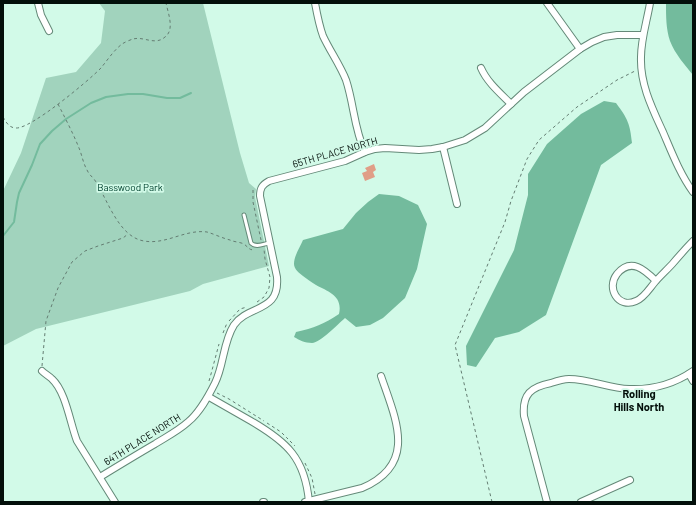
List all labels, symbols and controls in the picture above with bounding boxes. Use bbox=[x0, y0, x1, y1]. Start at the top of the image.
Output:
street label: 65TH PLACE NORTH bbox=[291, 134, 379, 170]
park label: Basswood Park bbox=[97, 181, 163, 193]
district label: Rolling Hills North bbox=[614, 387, 664, 413]
street label: 64TH PLACE NORTH bbox=[101, 411, 183, 467]

